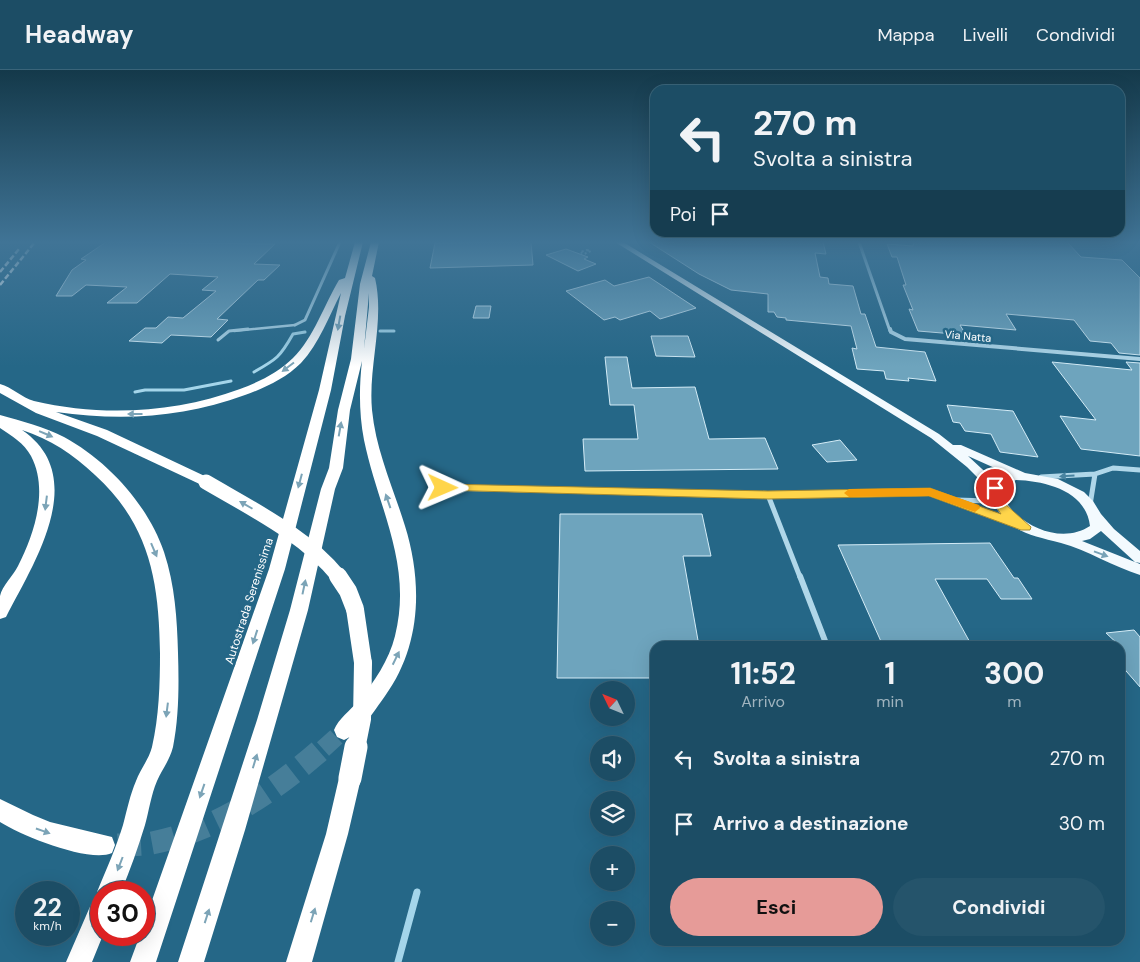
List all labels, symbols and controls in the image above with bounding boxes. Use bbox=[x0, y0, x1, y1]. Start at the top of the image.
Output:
text: Headway bbox=[25, 19, 134, 50]
text: Mappa bbox=[877, 23, 935, 47]
text: Livelli bbox=[963, 23, 1008, 47]
text: Condividi bbox=[1036, 23, 1115, 47]
text: 270 m bbox=[753, 100, 857, 146]
icon: left bbox=[670, 105, 735, 170]
text: Svolta a sinistra bbox=[753, 144, 913, 173]
icon: arrive bbox=[706, 200, 734, 228]
text: Poi bbox=[670, 202, 696, 227]
one-way arrow bbox=[334, 316, 342, 332]
street label: Via Natta bbox=[944, 327, 992, 345]
one-way arrow bbox=[281, 362, 295, 372]
one-way arrow bbox=[127, 410, 143, 418]
one-way arrow bbox=[337, 421, 345, 437]
one-way arrow bbox=[39, 431, 53, 439]
position arrow bbox=[416, 461, 468, 513]
pin bbox=[974, 467, 1016, 509]
one-way arrow bbox=[1059, 472, 1075, 480]
one-way arrow bbox=[296, 474, 304, 489]
icon: arrive bbox=[981, 474, 1009, 502]
one-way arrow bbox=[384, 493, 392, 508]
one-way arrow bbox=[42, 496, 50, 512]
one-way arrow bbox=[240, 501, 253, 510]
street label: Autostrada Serenissima bbox=[221, 536, 277, 666]
one-way arrow bbox=[151, 543, 159, 557]
one-way arrow bbox=[1094, 550, 1109, 558]
one-way arrow bbox=[300, 579, 308, 595]
one-way arrow bbox=[251, 630, 259, 645]
one-way arrow bbox=[392, 651, 400, 665]
text: 11:52 bbox=[731, 654, 796, 693]
text: 1 bbox=[884, 654, 895, 693]
text: 300 bbox=[984, 654, 1044, 693]
north arrow bbox=[590, 681, 635, 726]
map controls bbox=[590, 681, 635, 946]
text: Arrivo bbox=[741, 691, 785, 712]
text: min bbox=[876, 691, 904, 712]
text: m bbox=[1007, 691, 1021, 712]
one-way arrow bbox=[163, 702, 171, 718]
button: sound bbox=[590, 736, 635, 781]
icon: left bbox=[670, 745, 698, 773]
text: Svolta a sinistra bbox=[713, 746, 860, 771]
text: 270 m bbox=[1050, 746, 1105, 771]
one-way arrow bbox=[252, 753, 260, 768]
one-way arrow bbox=[198, 784, 206, 799]
button: layers bbox=[590, 791, 635, 836]
icon: arrive bbox=[670, 810, 698, 838]
text: Arrivo a destinazione bbox=[713, 811, 908, 836]
text: 30 m bbox=[1059, 811, 1105, 836]
one-way arrow bbox=[36, 828, 51, 836]
button: + bbox=[590, 846, 635, 891]
one-way arrow bbox=[116, 857, 124, 871]
button: Esci bbox=[670, 878, 883, 936]
button: Condividi bbox=[893, 878, 1105, 936]
speed limit sign: 30 bbox=[90, 881, 155, 946]
text: 22 bbox=[33, 891, 62, 924]
button: − bbox=[590, 901, 635, 946]
one-way arrow bbox=[203, 908, 211, 923]
one-way arrow bbox=[309, 908, 317, 923]
text: km/h bbox=[33, 918, 62, 934]

